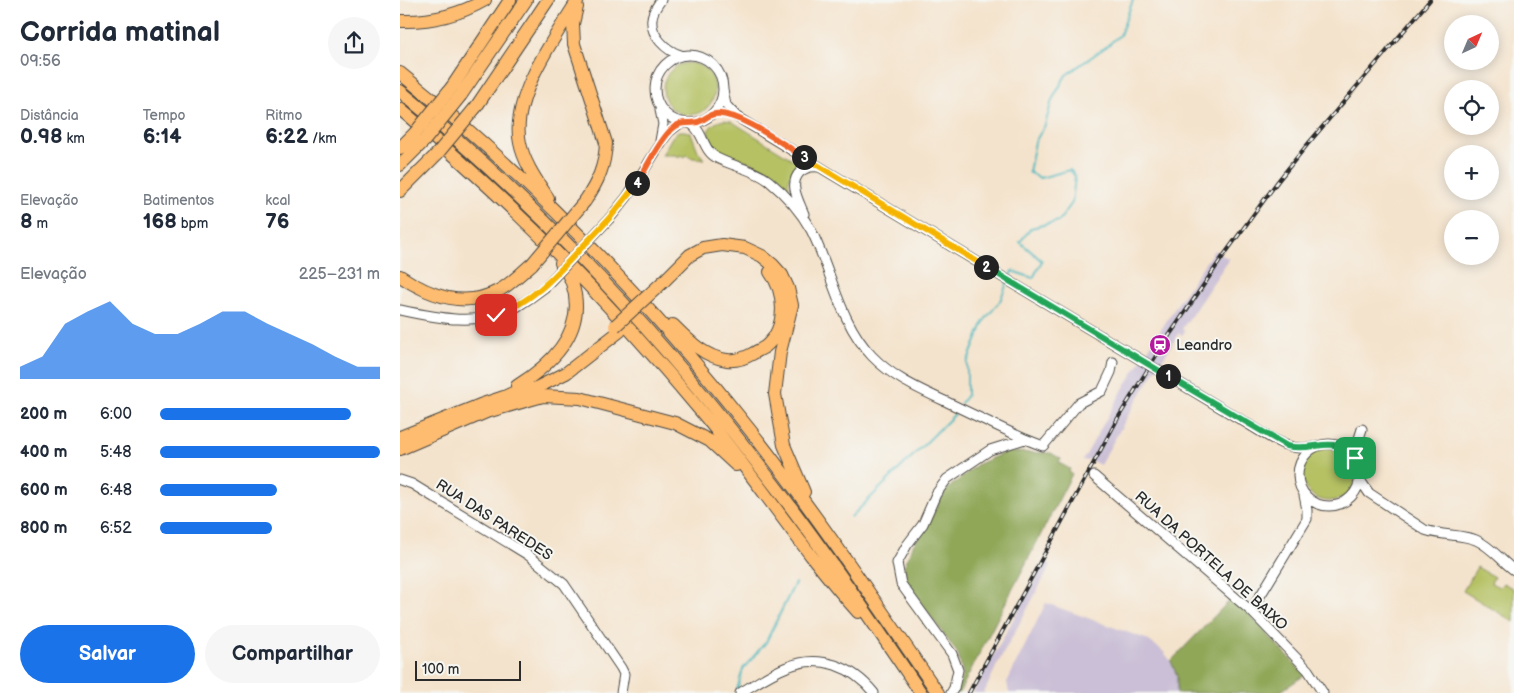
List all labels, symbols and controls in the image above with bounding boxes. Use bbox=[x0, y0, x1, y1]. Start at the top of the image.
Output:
north arrow bbox=[1444, 15, 1499, 70]
map controls bbox=[1444, 15, 1499, 265]
text: Corrida matinal bbox=[20, 16, 220, 49]
button: share bbox=[328, 17, 380, 69]
text: 09:56 bbox=[20, 52, 61, 71]
button: locate bbox=[1444, 80, 1499, 135]
text: Distância bbox=[20, 107, 79, 124]
text: Tempo bbox=[143, 107, 186, 124]
text: Ritmo bbox=[265, 107, 302, 124]
text: 0.98 bbox=[20, 124, 63, 149]
text: 6:14 bbox=[143, 124, 182, 149]
text: 6:22 bbox=[265, 124, 308, 149]
text: km bbox=[63, 130, 85, 147]
text: /km bbox=[308, 130, 337, 147]
pin: 3 bbox=[792, 144, 816, 170]
button: + bbox=[1444, 145, 1499, 200]
text: 3 bbox=[800, 149, 809, 166]
pin: 4 bbox=[624, 170, 650, 196]
text: 4 bbox=[633, 175, 642, 192]
text: Elevação bbox=[20, 192, 78, 209]
text: Batimentos bbox=[143, 192, 214, 209]
text: kcal bbox=[265, 192, 290, 209]
text: 8 bbox=[20, 209, 33, 234]
text: 168 bbox=[143, 209, 177, 234]
text: 76 bbox=[265, 209, 289, 234]
button: − bbox=[1444, 210, 1499, 265]
text: m bbox=[33, 215, 48, 232]
text: bpm bbox=[177, 215, 208, 232]
pin: 2 bbox=[974, 254, 998, 280]
text: 2 bbox=[982, 259, 991, 276]
text: Elevação bbox=[20, 265, 87, 284]
text: 225–231 m bbox=[299, 265, 380, 284]
pin bbox=[475, 294, 517, 336]
icon: check bbox=[482, 301, 510, 329]
station icon: Leandro bbox=[1148, 333, 1172, 357]
place label: Leandro bbox=[1176, 336, 1232, 355]
pin: 1 bbox=[1156, 364, 1180, 388]
text: 1 bbox=[1166, 368, 1171, 385]
text: 200 m bbox=[20, 405, 67, 424]
text: 6:00 bbox=[100, 405, 132, 424]
pin bbox=[1334, 437, 1376, 479]
text: 400 m bbox=[20, 443, 67, 462]
text: 5:48 bbox=[100, 443, 132, 462]
icon: arrive bbox=[1341, 444, 1369, 472]
street label: RUA DAS PAREDES bbox=[432, 475, 556, 565]
text: 600 m bbox=[20, 481, 68, 500]
text: 6:48 bbox=[100, 481, 132, 500]
street label: RUA DA PORTELA DE BAIXO bbox=[1131, 487, 1291, 635]
text: 800 m bbox=[20, 519, 68, 538]
text: 6:52 bbox=[100, 519, 132, 538]
button: Salvar bbox=[20, 625, 195, 683]
button: Compartilhar bbox=[205, 625, 380, 683]
scale bar bbox=[415, 658, 521, 681]
text: 100 m bbox=[422, 661, 459, 678]

